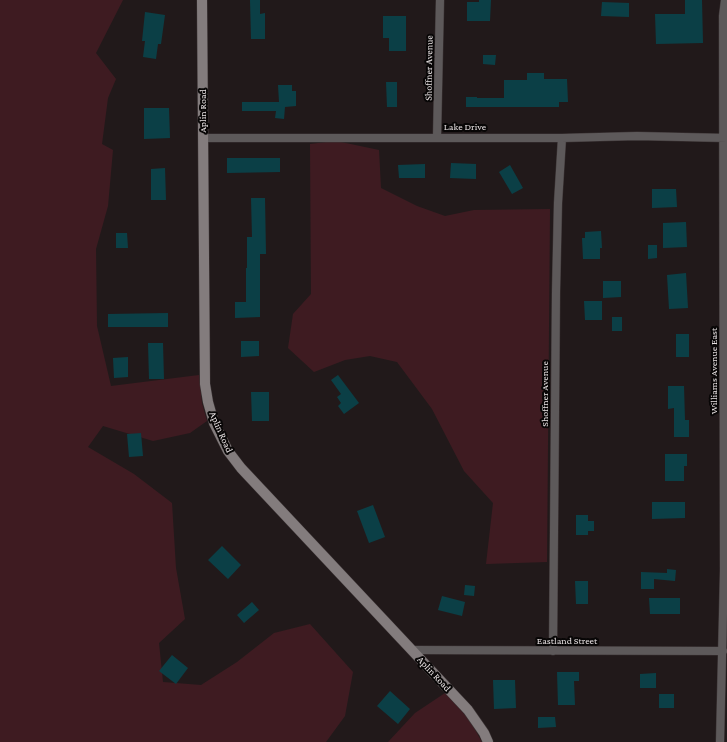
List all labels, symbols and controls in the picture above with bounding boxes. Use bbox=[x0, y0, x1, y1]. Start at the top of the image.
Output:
street label: Shoffner Avenue bbox=[422, 35, 436, 101]
street label: Aplin Road bbox=[197, 89, 209, 133]
street label: Lake Drive bbox=[444, 121, 486, 133]
street label: Williams Avenue East bbox=[708, 328, 720, 414]
street label: Shoffner Avenue bbox=[539, 361, 551, 427]
street label: Aplin Road bbox=[207, 410, 235, 454]
street label: Eastland Street bbox=[537, 635, 597, 647]
street label: Aplin Road bbox=[415, 654, 453, 694]

